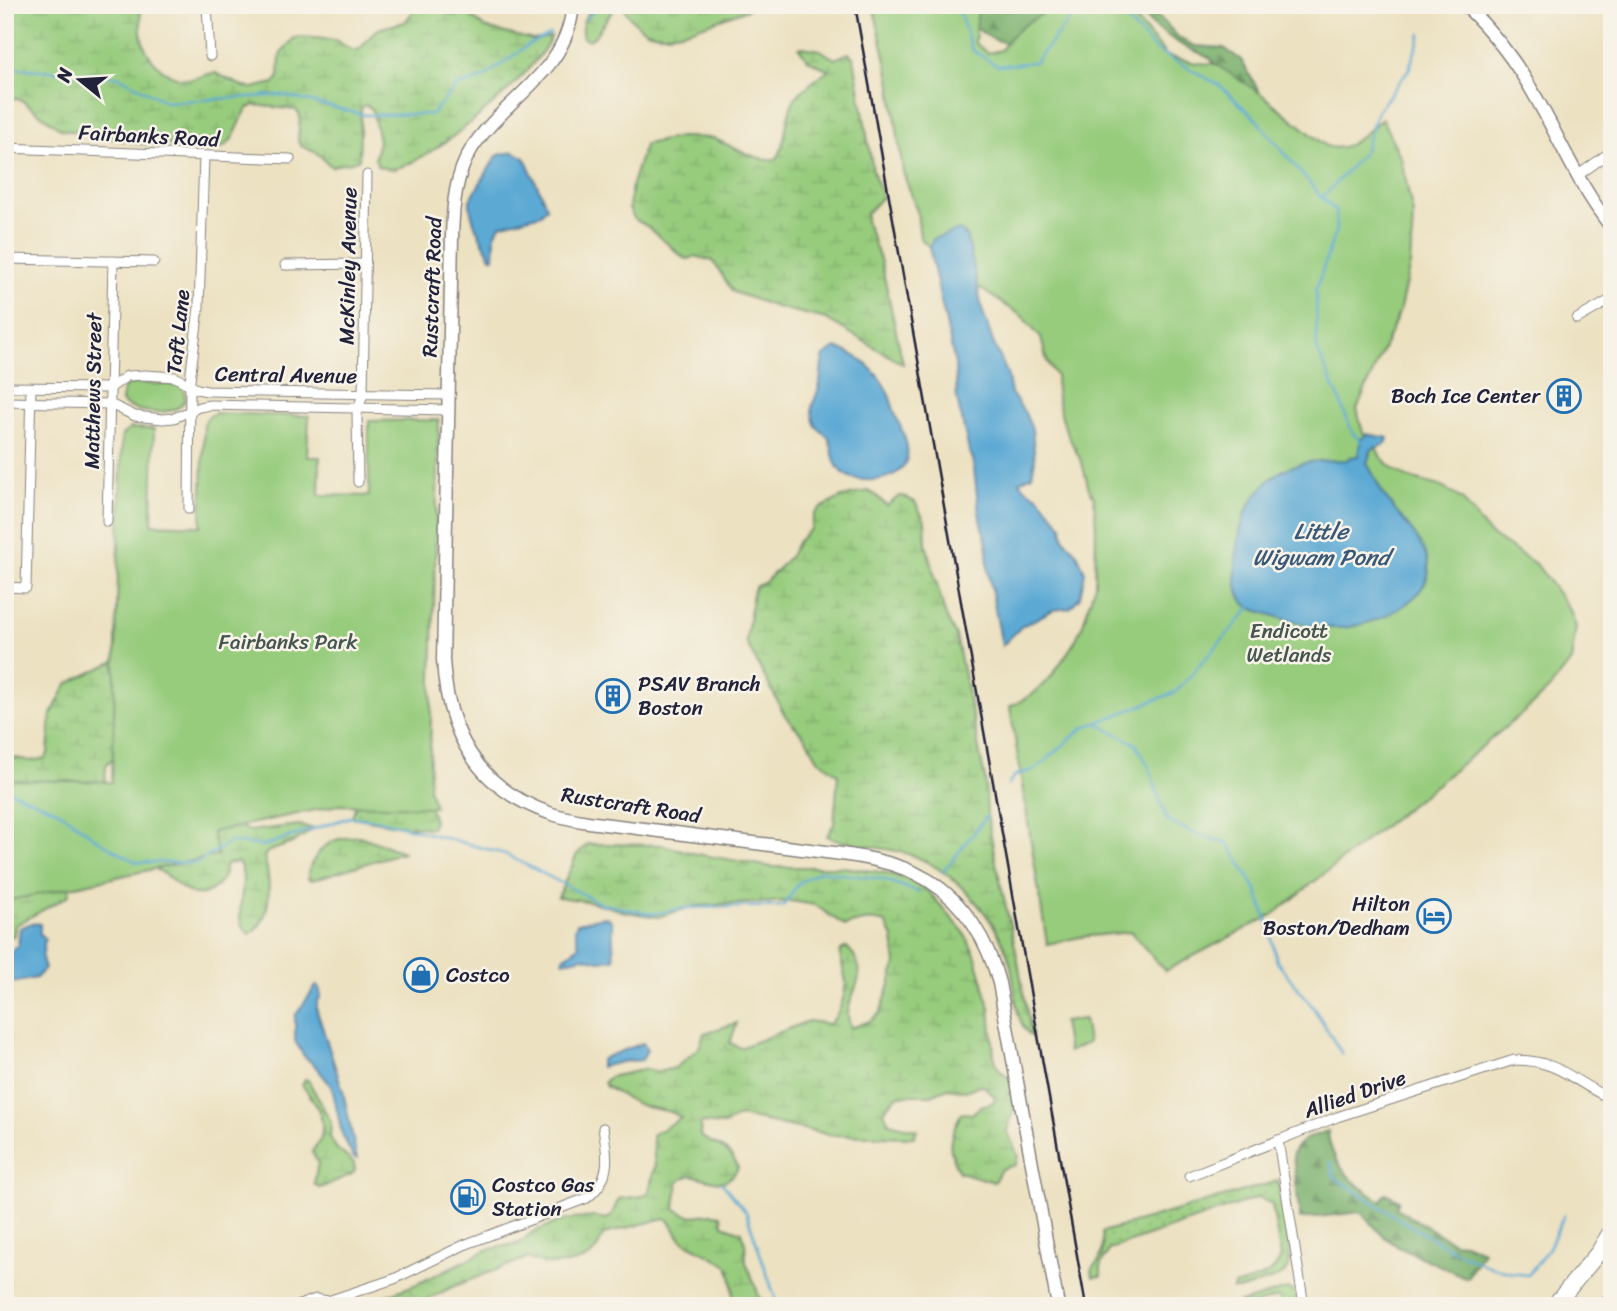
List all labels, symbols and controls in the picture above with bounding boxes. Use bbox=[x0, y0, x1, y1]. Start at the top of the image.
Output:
north arrow bbox=[46, 46, 116, 116]
text: N bbox=[46, 63, 82, 87]
street label: Fairbanks Road bbox=[78, 113, 222, 159]
street label: McKinley Avenue bbox=[328, 187, 368, 345]
street label: Rustcraft Road bbox=[411, 214, 454, 358]
street label: Taft Lane bbox=[155, 288, 201, 376]
street label: Matthews Street bbox=[73, 311, 113, 470]
street label: Central Avenue bbox=[215, 355, 358, 395]
place label: Boch Ice Center bbox=[1391, 377, 1541, 415]
building icon: Boch Ice Center bbox=[1545, 377, 1583, 415]
water label: Little Wigwam Pond bbox=[1253, 511, 1395, 578]
park label: Endicott Wetlands bbox=[1247, 612, 1332, 674]
park label: Fairbanks Park bbox=[219, 623, 358, 661]
place label: PSAV Branch Boston bbox=[638, 665, 761, 727]
building icon: PSAV Branch Boston bbox=[594, 677, 632, 715]
street label: Rustcraft Road bbox=[559, 775, 705, 835]
place label: Hilton Boston/Dedham bbox=[1263, 885, 1410, 947]
hotel icon: Hilton Boston/Dedham bbox=[1415, 897, 1453, 935]
shop icon: Costco bbox=[402, 956, 440, 994]
place label: Costco bbox=[446, 956, 510, 994]
street label: Allied Drive bbox=[1298, 1059, 1412, 1130]
place label: Costco Gas Station bbox=[492, 1166, 595, 1228]
fuel station icon: Costco Gas Station bbox=[449, 1178, 487, 1216]

